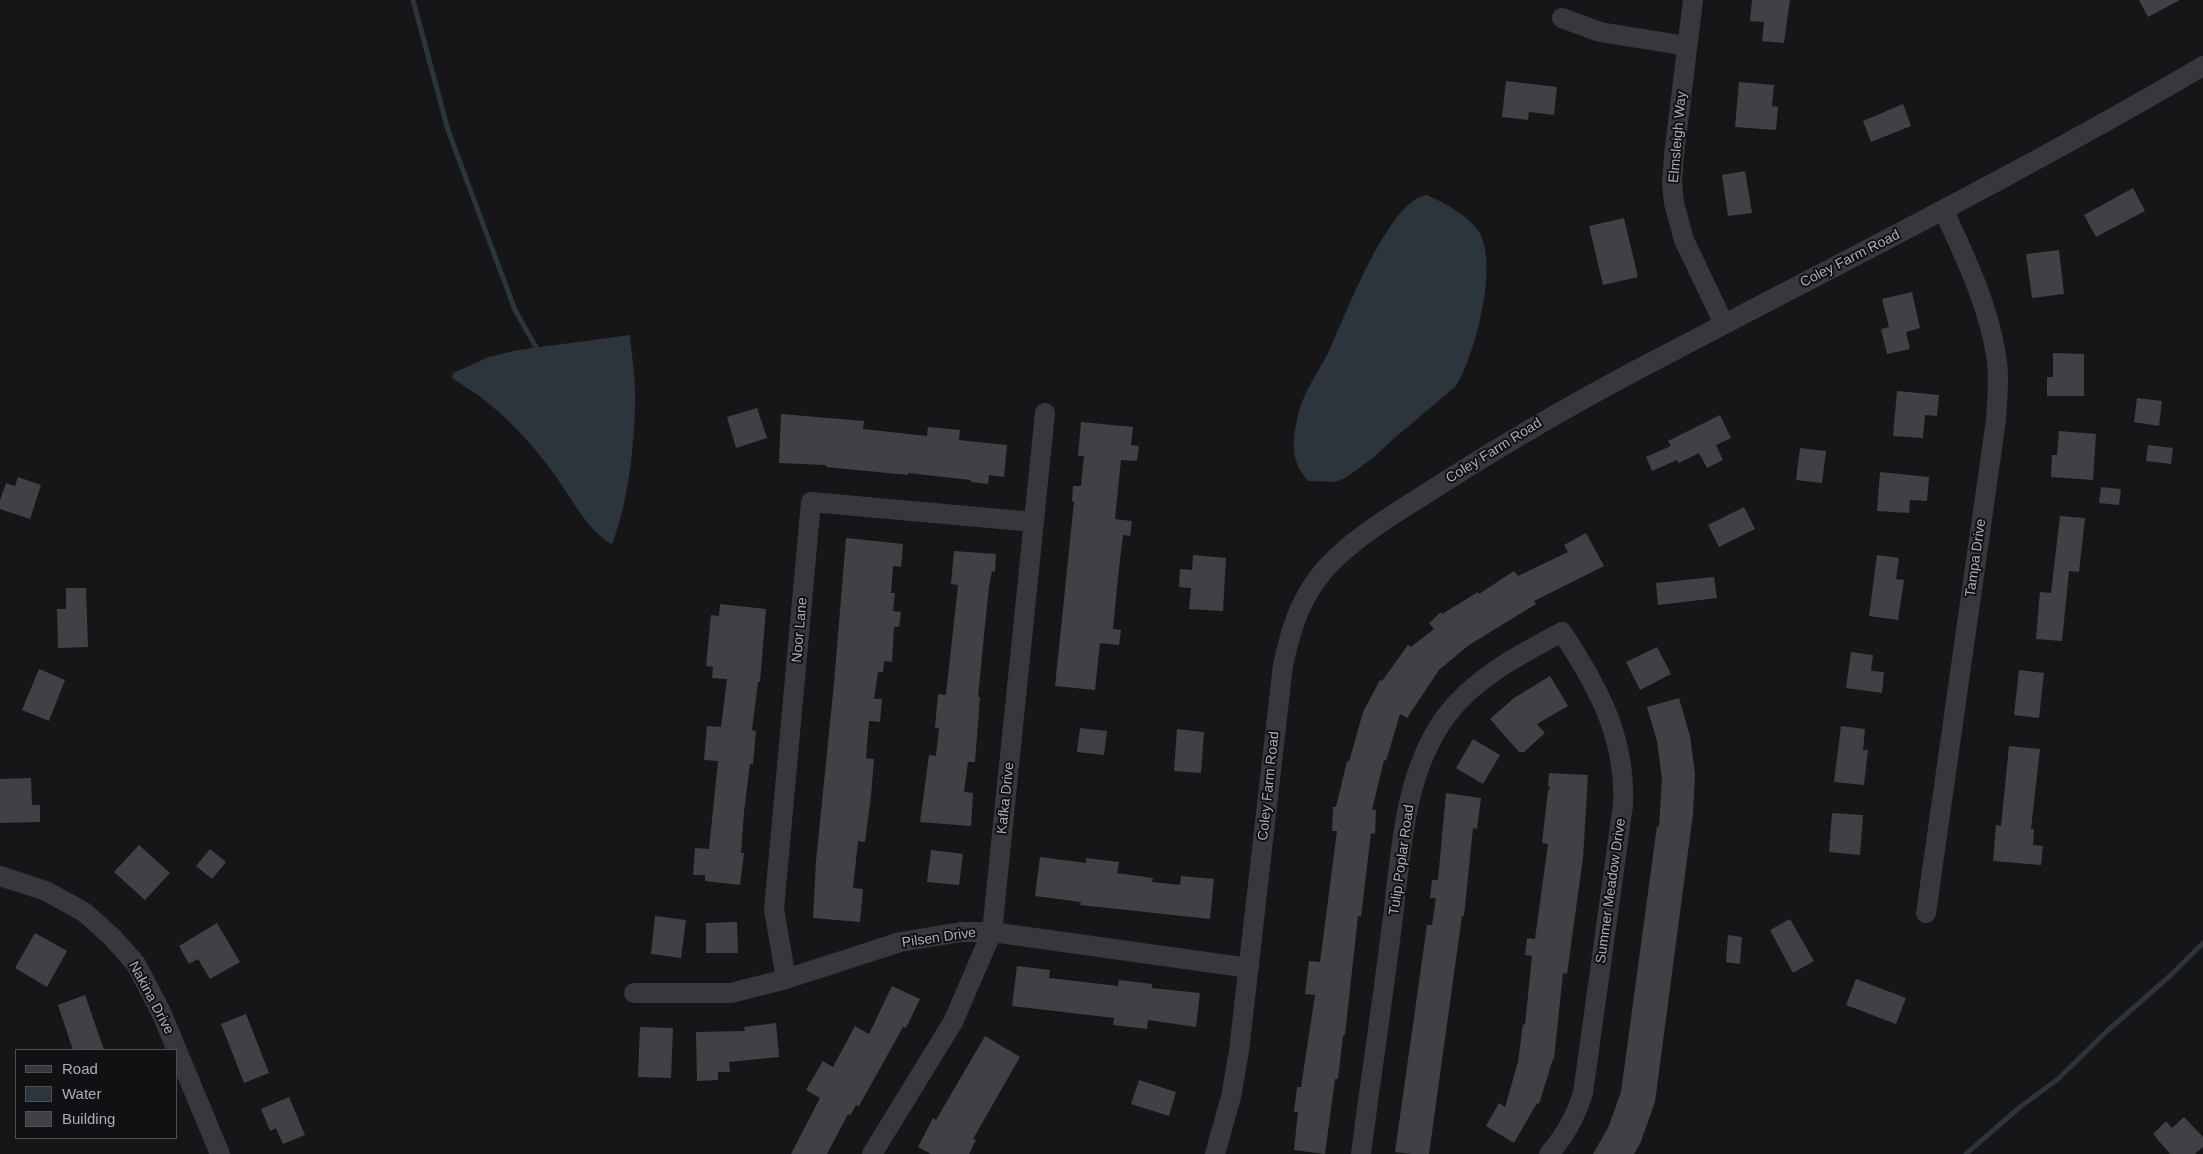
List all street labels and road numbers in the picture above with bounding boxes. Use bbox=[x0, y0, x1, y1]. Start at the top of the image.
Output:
street label: Elmsleigh Way bbox=[1666, 90, 1690, 184]
street label: Coley Farm Road bbox=[1797, 227, 1903, 291]
street label: Coley Farm Road bbox=[1443, 415, 1545, 487]
street label: Tampa Drive bbox=[1962, 518, 1990, 598]
street label: Noor Lane bbox=[789, 597, 811, 663]
street label: Coley Farm Road bbox=[1255, 731, 1283, 841]
street label: Kafka Drive bbox=[994, 761, 1018, 835]
street label: Tulip Poplar Road bbox=[1386, 804, 1418, 916]
street label: Summer Meadow Drive bbox=[1593, 817, 1629, 965]
street label: Pilsen Drive bbox=[901, 924, 977, 952]
street label: Nakina Drive bbox=[125, 959, 177, 1037]

